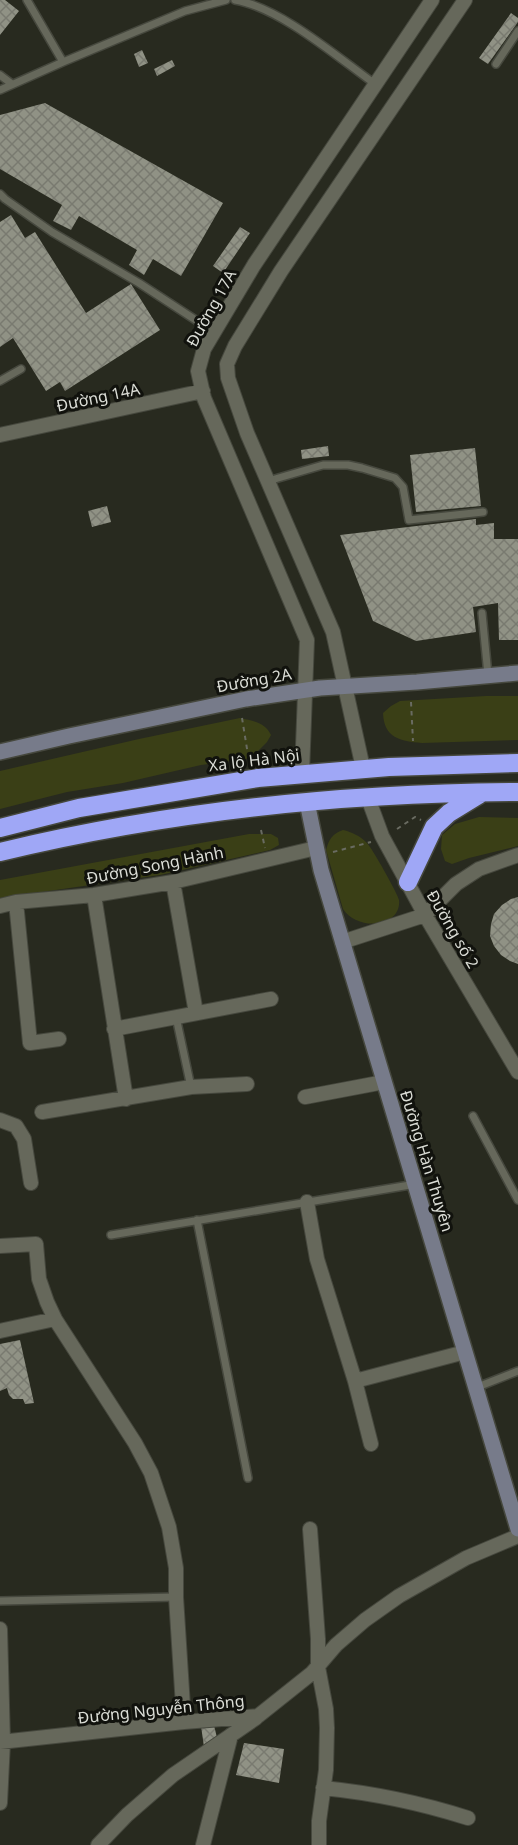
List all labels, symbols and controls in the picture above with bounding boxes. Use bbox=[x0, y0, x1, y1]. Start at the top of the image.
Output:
street label: Đường 17A bbox=[181, 265, 242, 350]
street label: Đường 14A bbox=[54, 377, 142, 417]
street label: Đường 2A bbox=[215, 662, 294, 697]
street label: Xa lộ Hà Nội bbox=[207, 744, 301, 776]
street label: Đường Song Hành bbox=[85, 841, 225, 889]
street label: Đường số 2 bbox=[422, 886, 484, 972]
street label: Đường Hàn Thuyên bbox=[395, 1088, 459, 1234]
street label: Đường Nguyễn Thông bbox=[77, 1689, 245, 1729]

